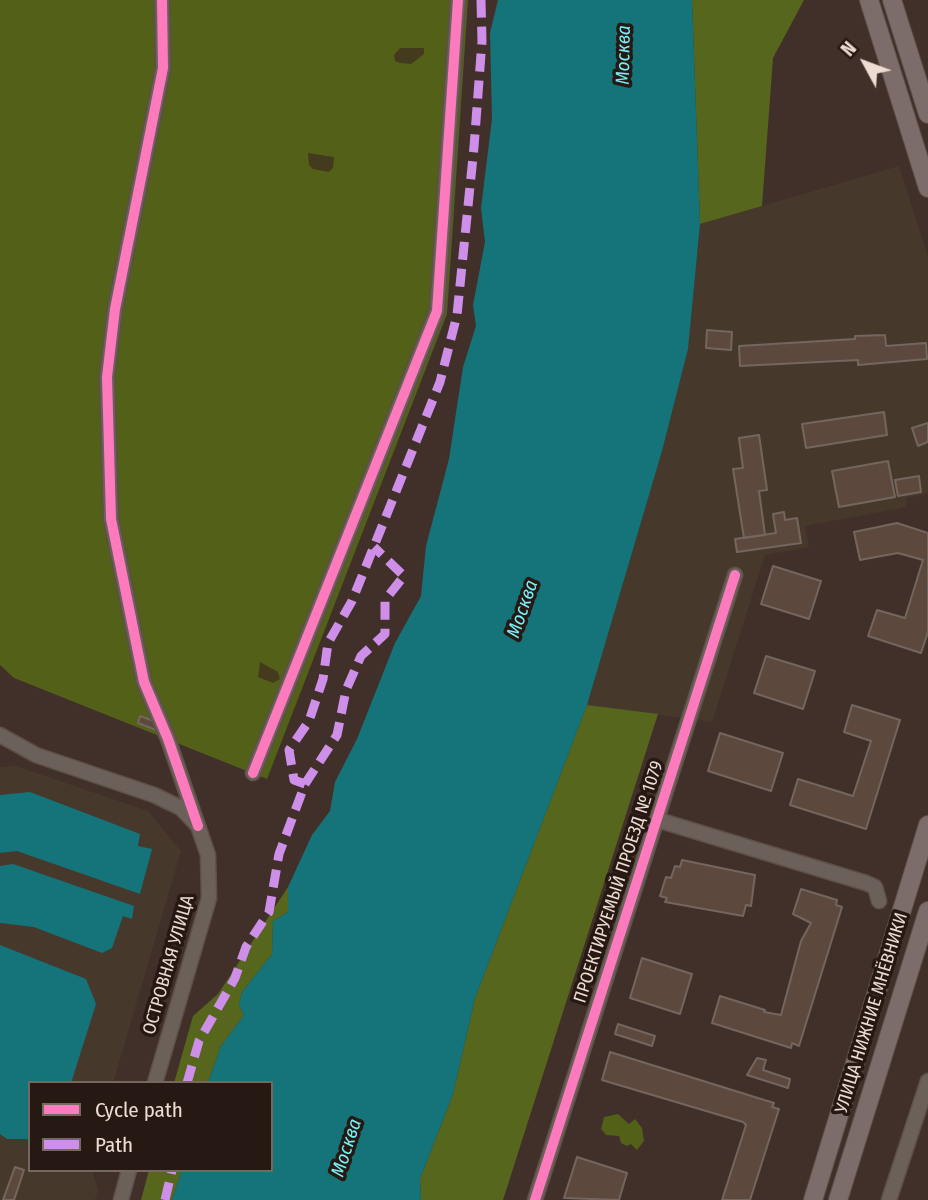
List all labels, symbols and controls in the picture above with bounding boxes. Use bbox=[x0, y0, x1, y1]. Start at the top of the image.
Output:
water label: Москва bbox=[612, 25, 636, 85]
north arrow bbox=[830, 28, 900, 98]
text: N bbox=[836, 37, 861, 61]
water label: Москва bbox=[503, 577, 543, 641]
street label: ПРОЕКТИРУЕМЫЙ ПРОЕЗД № 1079 bbox=[570, 758, 668, 1006]
street label: ОСТРОВНАЯ УЛИЦА bbox=[139, 893, 199, 1037]
street label: УЛИЦА НИЖНИЕ МНЁВНИКИ bbox=[831, 910, 913, 1116]
legend bbox=[28, 1081, 273, 1172]
text: Cycle path bbox=[95, 1097, 183, 1123]
water label: Москва bbox=[327, 1116, 367, 1180]
text: Path bbox=[95, 1132, 133, 1158]

